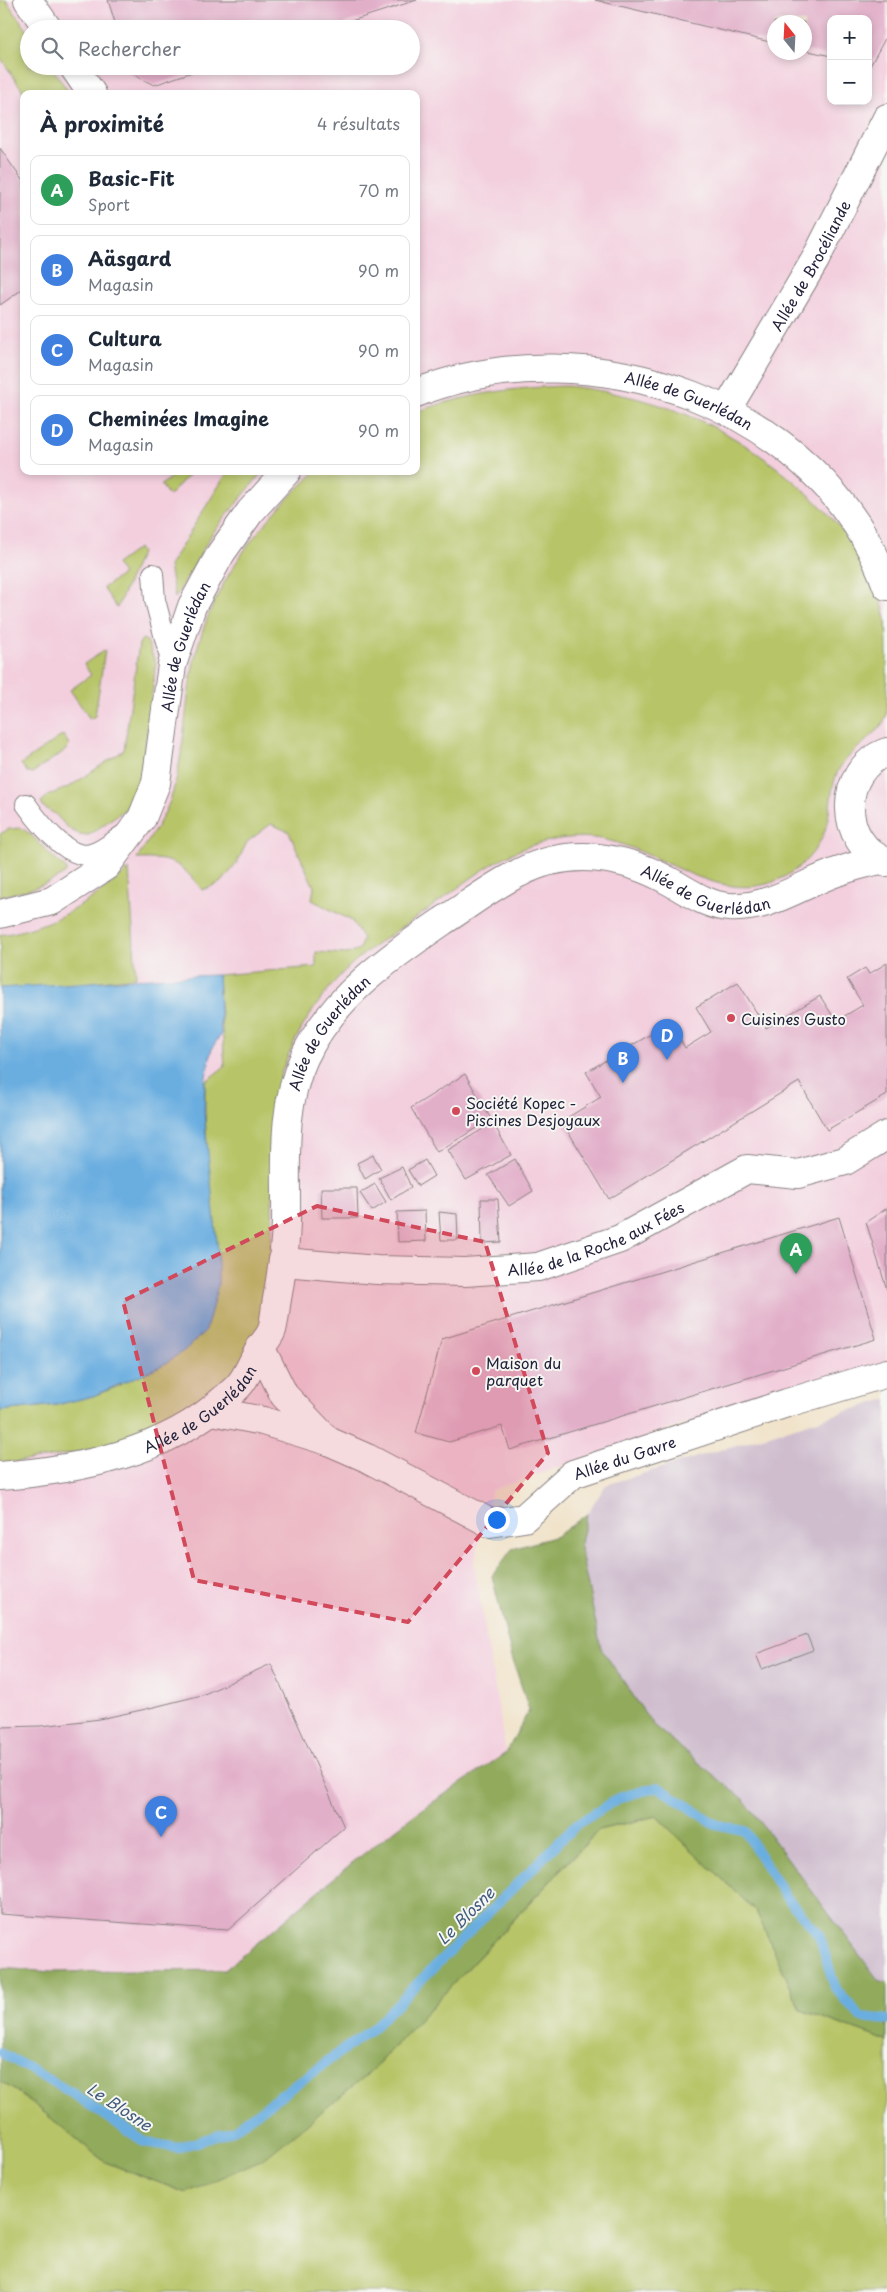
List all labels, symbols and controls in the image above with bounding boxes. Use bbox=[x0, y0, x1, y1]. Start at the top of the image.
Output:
north arrow bbox=[767, 15, 812, 60]
map controls bbox=[827, 15, 872, 105]
button: + bbox=[827, 15, 872, 60]
search box bbox=[20, 20, 420, 75]
icon: search bbox=[38, 34, 66, 62]
text: Rechercher bbox=[78, 34, 181, 62]
button: − bbox=[827, 60, 872, 105]
text: À proximité bbox=[40, 107, 164, 139]
text: 4 résultats bbox=[317, 111, 400, 135]
text: Basic-Fit bbox=[88, 164, 175, 192]
text: A bbox=[51, 178, 63, 202]
text: 70 m bbox=[359, 178, 399, 202]
text: Sport bbox=[88, 192, 130, 216]
street label: Allée de Brocéliande bbox=[764, 196, 855, 335]
text: Aäsgard bbox=[88, 244, 171, 272]
text: B bbox=[52, 258, 62, 282]
text: 90 m bbox=[358, 258, 399, 282]
text: Magasin bbox=[88, 272, 154, 296]
text: Cultura bbox=[88, 324, 162, 352]
text: C bbox=[51, 338, 63, 362]
text: 90 m bbox=[358, 338, 399, 362]
text: Magasin bbox=[88, 352, 154, 376]
street label: Allée de Guerlédan bbox=[623, 365, 758, 435]
text: Cheminées Imagine bbox=[88, 404, 269, 432]
text: D bbox=[51, 418, 63, 442]
text: 90 m bbox=[358, 418, 399, 442]
text: Magasin bbox=[88, 432, 154, 456]
street label: Allée de Guerlédan bbox=[154, 576, 215, 713]
street label: Allée de Guerlédan bbox=[638, 858, 773, 919]
street label: Allée de Guerlédan bbox=[282, 969, 375, 1093]
place label: Cuisines Gusto bbox=[741, 1007, 846, 1030]
marker: Cuisines Gusto bbox=[725, 1012, 737, 1024]
pin: D bbox=[651, 1019, 683, 1060]
pin: B bbox=[607, 1042, 639, 1083]
place label: Société Kopec - Piscines Desjoyaux bbox=[466, 1091, 600, 1131]
marker: Société Kopec - Piscines Desjoyaux bbox=[450, 1105, 462, 1117]
street label: Allée de la Roche aux Fées bbox=[507, 1195, 688, 1281]
pin: A bbox=[780, 1233, 812, 1274]
place label: Maison du parquet bbox=[486, 1351, 561, 1391]
street label: Allée de Guerlédan bbox=[140, 1360, 261, 1458]
marker: Maison du parquet bbox=[470, 1365, 482, 1377]
street label: Allée du Gavre bbox=[570, 1429, 679, 1485]
your location bbox=[484, 1507, 510, 1533]
pin: C bbox=[145, 1796, 177, 1837]
water label: Le Blosne bbox=[431, 1880, 500, 1949]
water label: Le Blosne bbox=[83, 2076, 158, 2137]

